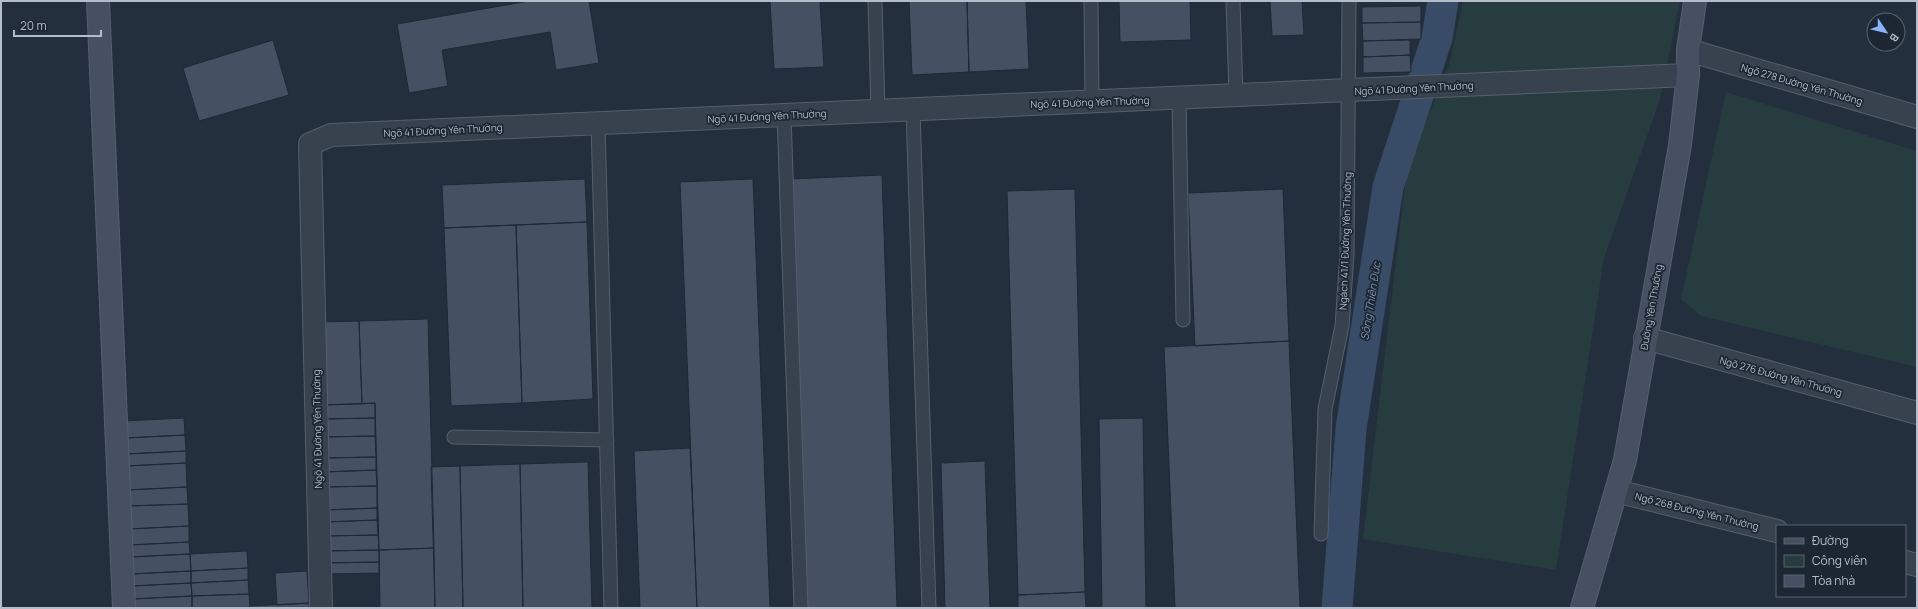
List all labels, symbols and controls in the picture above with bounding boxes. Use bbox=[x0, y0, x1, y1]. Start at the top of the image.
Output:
scale bar bbox=[14, 12, 101, 38]
north arrow bbox=[1866, 12, 1906, 52]
text: 20 m bbox=[20, 17, 47, 34]
text: B bbox=[1886, 31, 1903, 45]
street label: Ngõ 278 Đường Yên Thường bbox=[1740, 60, 1865, 108]
street label: Ngõ 41 Đường Yên Thường bbox=[1354, 78, 1474, 98]
street label: Ngõ 41 Đường Yên Thường bbox=[1030, 93, 1150, 111]
street label: Ngõ 41 Đường Yên Thường bbox=[707, 106, 827, 126]
street label: Ngõ 41 Đường Yên Thường bbox=[383, 120, 503, 140]
street label: Ngách 41/1 Đường Yên Thường bbox=[1336, 172, 1354, 310]
water label: Sông Thiên Đức bbox=[1356, 260, 1384, 341]
street label: Đường Yên Thường bbox=[1637, 263, 1665, 351]
street label: Ngõ 276 Đường Yên Thường bbox=[1718, 353, 1844, 399]
street label: Ngõ 41 Đường Yên Thường bbox=[309, 369, 325, 489]
street label: Ngõ 268 Đường Yên Thường bbox=[1634, 489, 1760, 533]
legend bbox=[1776, 525, 1906, 597]
text: Đường bbox=[1812, 532, 1849, 549]
text: Công viên bbox=[1812, 552, 1867, 569]
text: Tòa nhà bbox=[1812, 572, 1855, 589]

